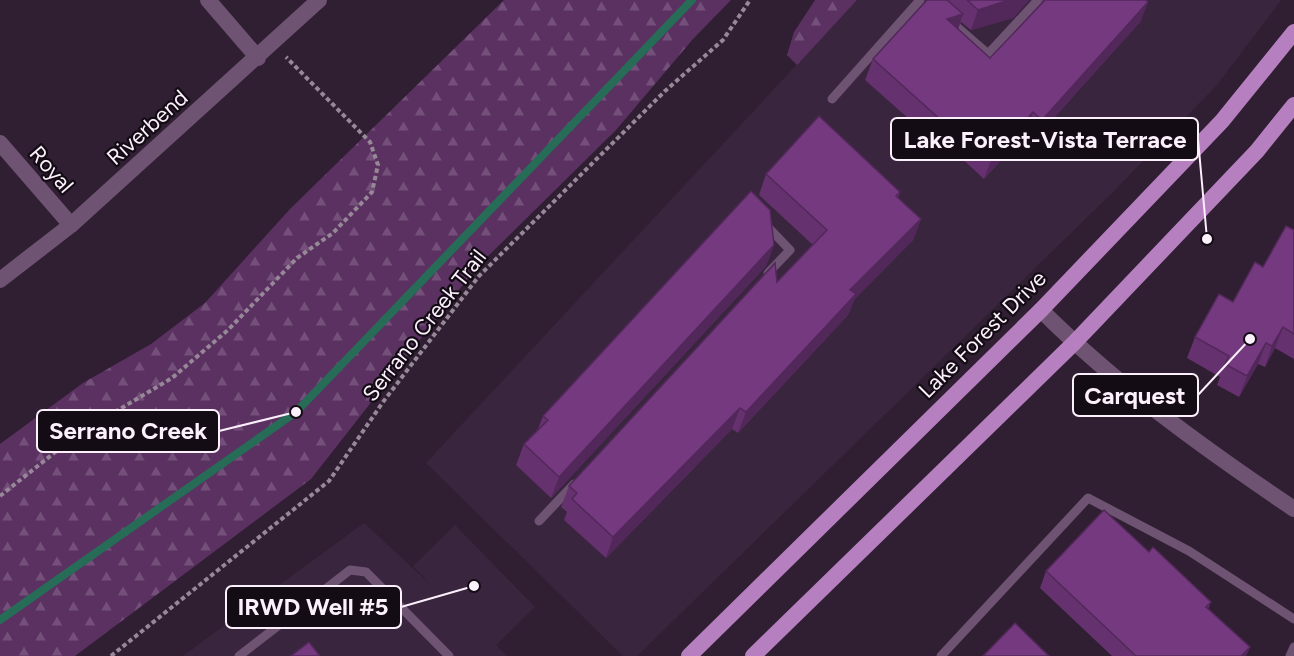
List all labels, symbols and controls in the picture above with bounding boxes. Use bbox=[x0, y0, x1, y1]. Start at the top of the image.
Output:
street label: Riverbend bbox=[101, 84, 193, 171]
callout: Lake Forest-Vista Terrace bbox=[891, 118, 1198, 160]
text: Lake Forest-Vista Terrace bbox=[904, 125, 1186, 154]
street label: Royal bbox=[24, 140, 79, 198]
street label: Serrano Creek Trail bbox=[357, 244, 492, 407]
street label: Lake Forest Drive bbox=[913, 265, 1052, 404]
callout: Carquest bbox=[1073, 374, 1198, 416]
text: Carquest bbox=[1084, 381, 1186, 410]
callout: Serrano Creek bbox=[37, 410, 219, 452]
text: Serrano Creek bbox=[49, 416, 207, 445]
callout: IRWD Well #5 bbox=[226, 586, 401, 628]
text: IRWD Well #5 bbox=[237, 592, 389, 621]

